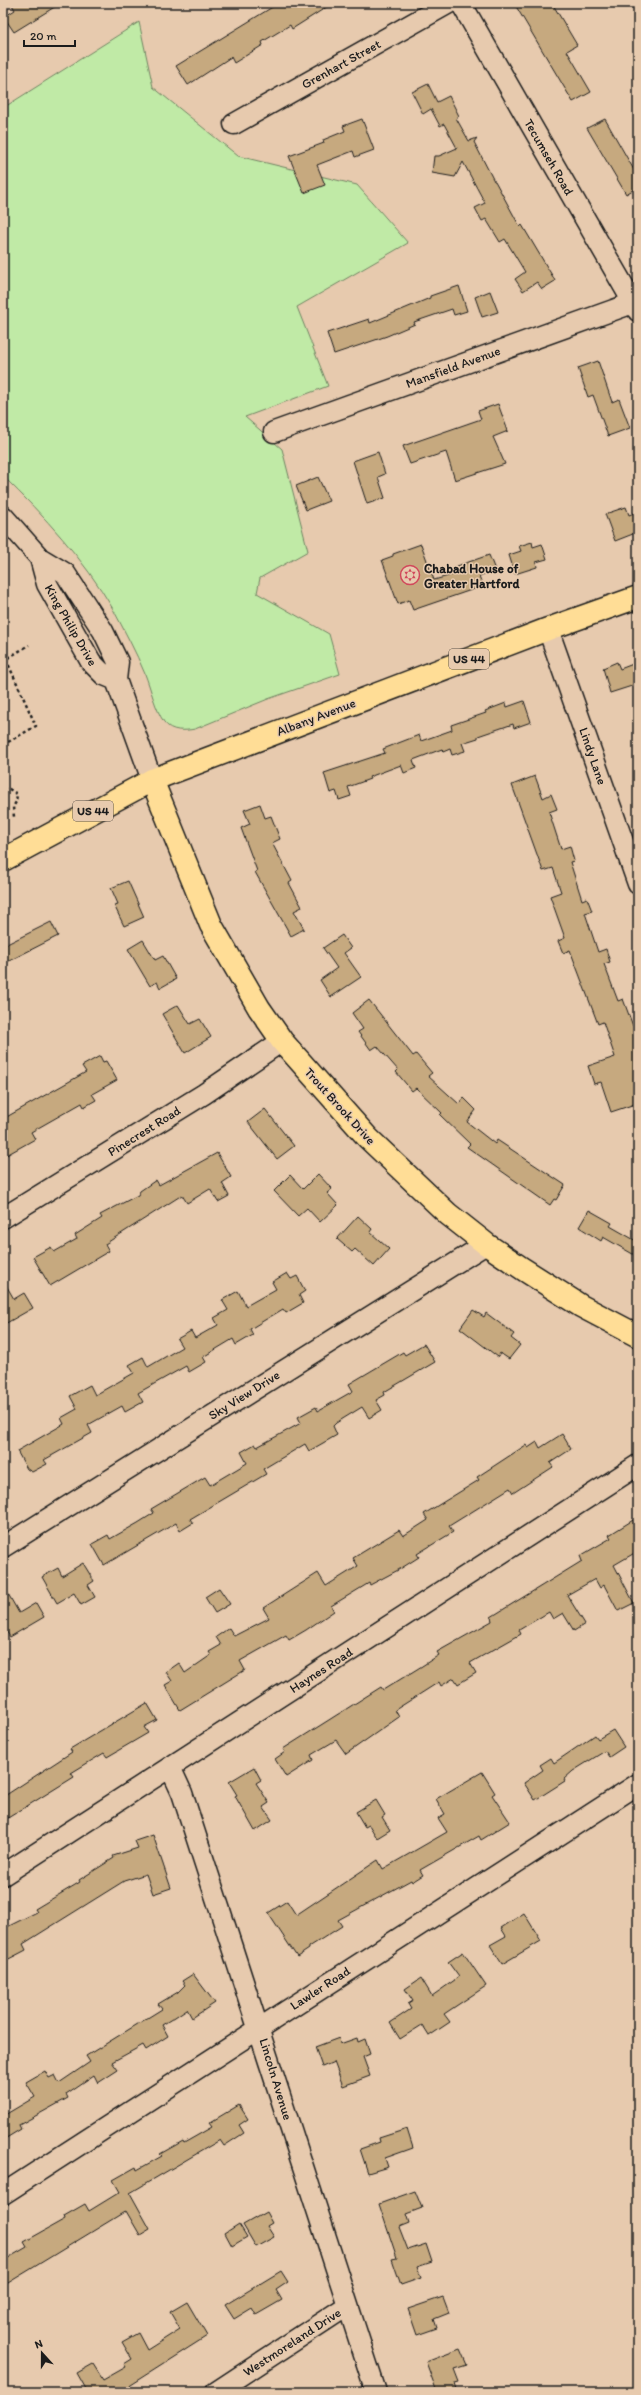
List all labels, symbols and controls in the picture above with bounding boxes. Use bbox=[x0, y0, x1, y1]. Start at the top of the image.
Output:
scale bar bbox=[24, 22, 75, 48]
text: 20 m bbox=[30, 29, 57, 43]
street label: Grenhart Street bbox=[299, 36, 383, 92]
street label: Tecumseh Road bbox=[521, 116, 577, 198]
street label: Mansfield Avenue bbox=[404, 343, 502, 391]
place label: Chabad House of Greater Hartford bbox=[424, 561, 520, 591]
synagogue icon: Chabad House of Greater Hartford bbox=[399, 564, 421, 586]
street label: King Philip Drive bbox=[42, 582, 100, 668]
road number: US 44 bbox=[449, 649, 489, 669]
street label: Albany Avenue bbox=[274, 695, 358, 739]
street label: Lindy Lane bbox=[576, 725, 610, 787]
road number: US 44 bbox=[73, 801, 113, 821]
street label: Trout Brook Drive bbox=[301, 1064, 379, 1148]
street label: Pinecrest Road bbox=[105, 1103, 183, 1159]
street label: Sky View Drive bbox=[206, 1367, 282, 1423]
street label: Haynes Road bbox=[287, 1644, 355, 1696]
street label: Lawler Road bbox=[287, 1963, 353, 2013]
street label: Lincoln Avenue bbox=[256, 2036, 296, 2122]
street label: Westmoreland Drive bbox=[240, 2305, 344, 2379]
north arrow bbox=[22, 2333, 62, 2373]
text: N bbox=[33, 2337, 44, 2352]

